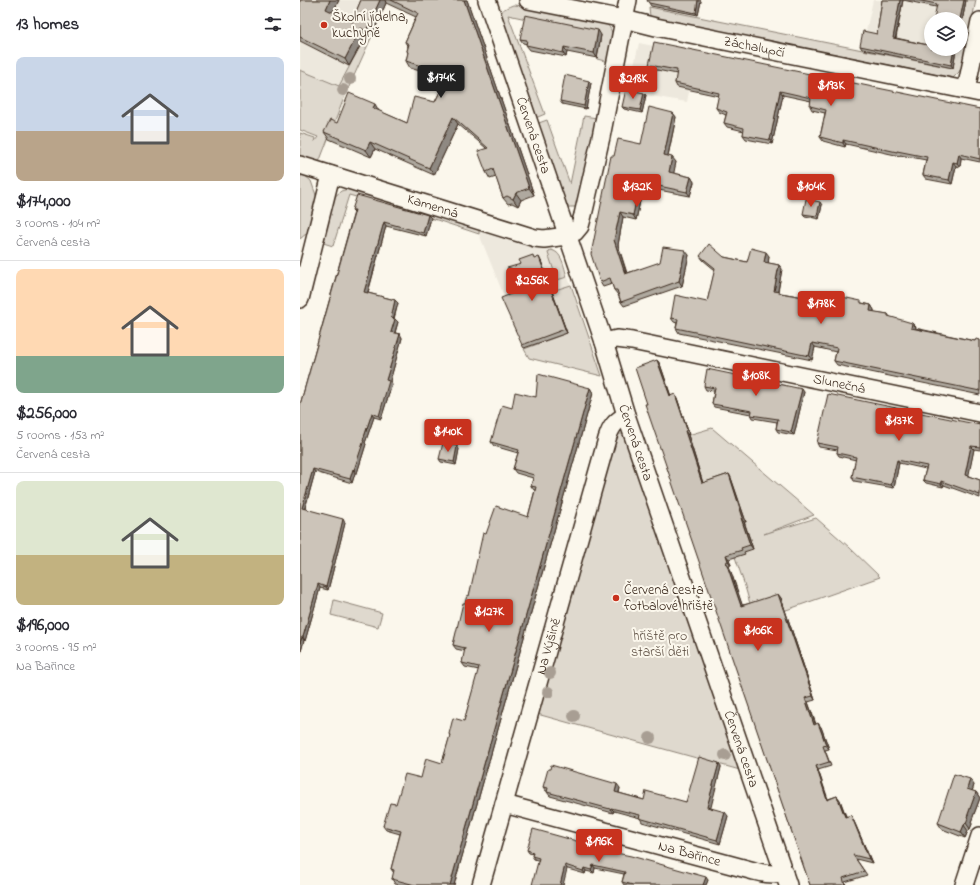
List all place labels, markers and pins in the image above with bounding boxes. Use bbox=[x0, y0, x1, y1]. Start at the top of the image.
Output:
place label: Školní jídelna, kuchyně bbox=[332, 7, 408, 45]
marker: Školní jídelna, kuchyně bbox=[319, 20, 329, 30]
pin: $174K bbox=[413, 65, 469, 99]
pin: $218K bbox=[605, 66, 661, 100]
pin: $193K bbox=[803, 73, 859, 107]
pin: $132K bbox=[609, 174, 665, 208]
pin: $104K bbox=[783, 174, 839, 208]
pin: $256K bbox=[504, 268, 560, 302]
pin: $178K bbox=[793, 291, 849, 325]
pin: $108K bbox=[728, 363, 784, 397]
pin: $137K bbox=[871, 408, 927, 442]
pin: $140K bbox=[420, 419, 476, 453]
place label: Červená cesta fotbalové hřiště bbox=[624, 580, 714, 617]
marker: Červená cesta fotbalové hřiště bbox=[611, 593, 621, 603]
pin: $127K bbox=[461, 599, 517, 633]
pin: $106K bbox=[730, 618, 786, 652]
pin: $196K bbox=[571, 829, 627, 863]

